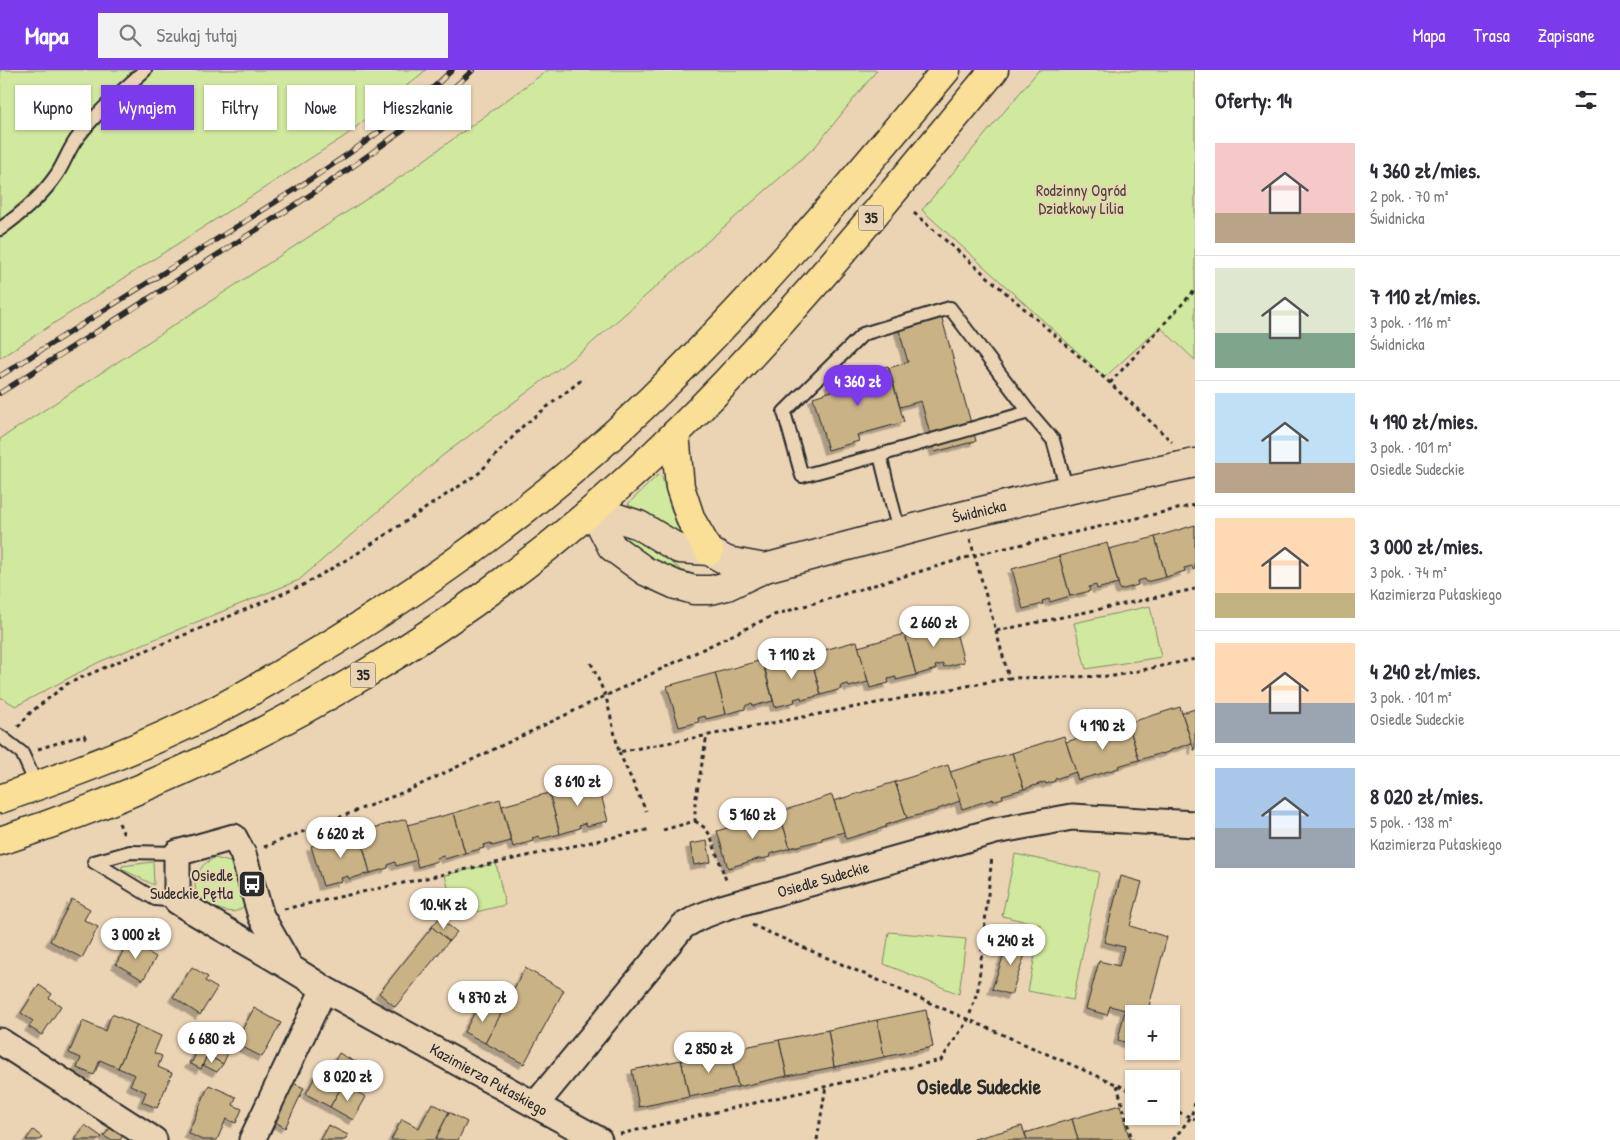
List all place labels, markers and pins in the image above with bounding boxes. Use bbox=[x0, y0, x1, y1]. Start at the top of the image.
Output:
pin: 4 360 zł bbox=[806, 364, 910, 407]
pin: 2 660 zł bbox=[882, 606, 986, 648]
pin: 7 110 zł bbox=[740, 638, 844, 680]
pin: 4 190 zł bbox=[1051, 708, 1155, 751]
pin: 8 610 zł bbox=[526, 764, 630, 807]
pin: 5 160 zł bbox=[701, 798, 805, 840]
pin: 6 620 zł bbox=[289, 816, 393, 859]
place label: Osiedle Sudeckie Pętla bbox=[150, 864, 234, 904]
bus stop icon: Osiedle Sudeckie Pętla bbox=[237, 869, 267, 899]
pin: 10.4K zł bbox=[392, 888, 496, 930]
pin: 3 000 zł bbox=[84, 918, 188, 960]
pin: 4 240 zł bbox=[959, 924, 1063, 966]
pin: 4 870 zł bbox=[431, 980, 535, 1023]
pin: 6 680 zł bbox=[160, 1022, 264, 1064]
pin: 2 850 zł bbox=[657, 1032, 761, 1074]
pin: 8 020 zł bbox=[296, 1060, 400, 1102]

